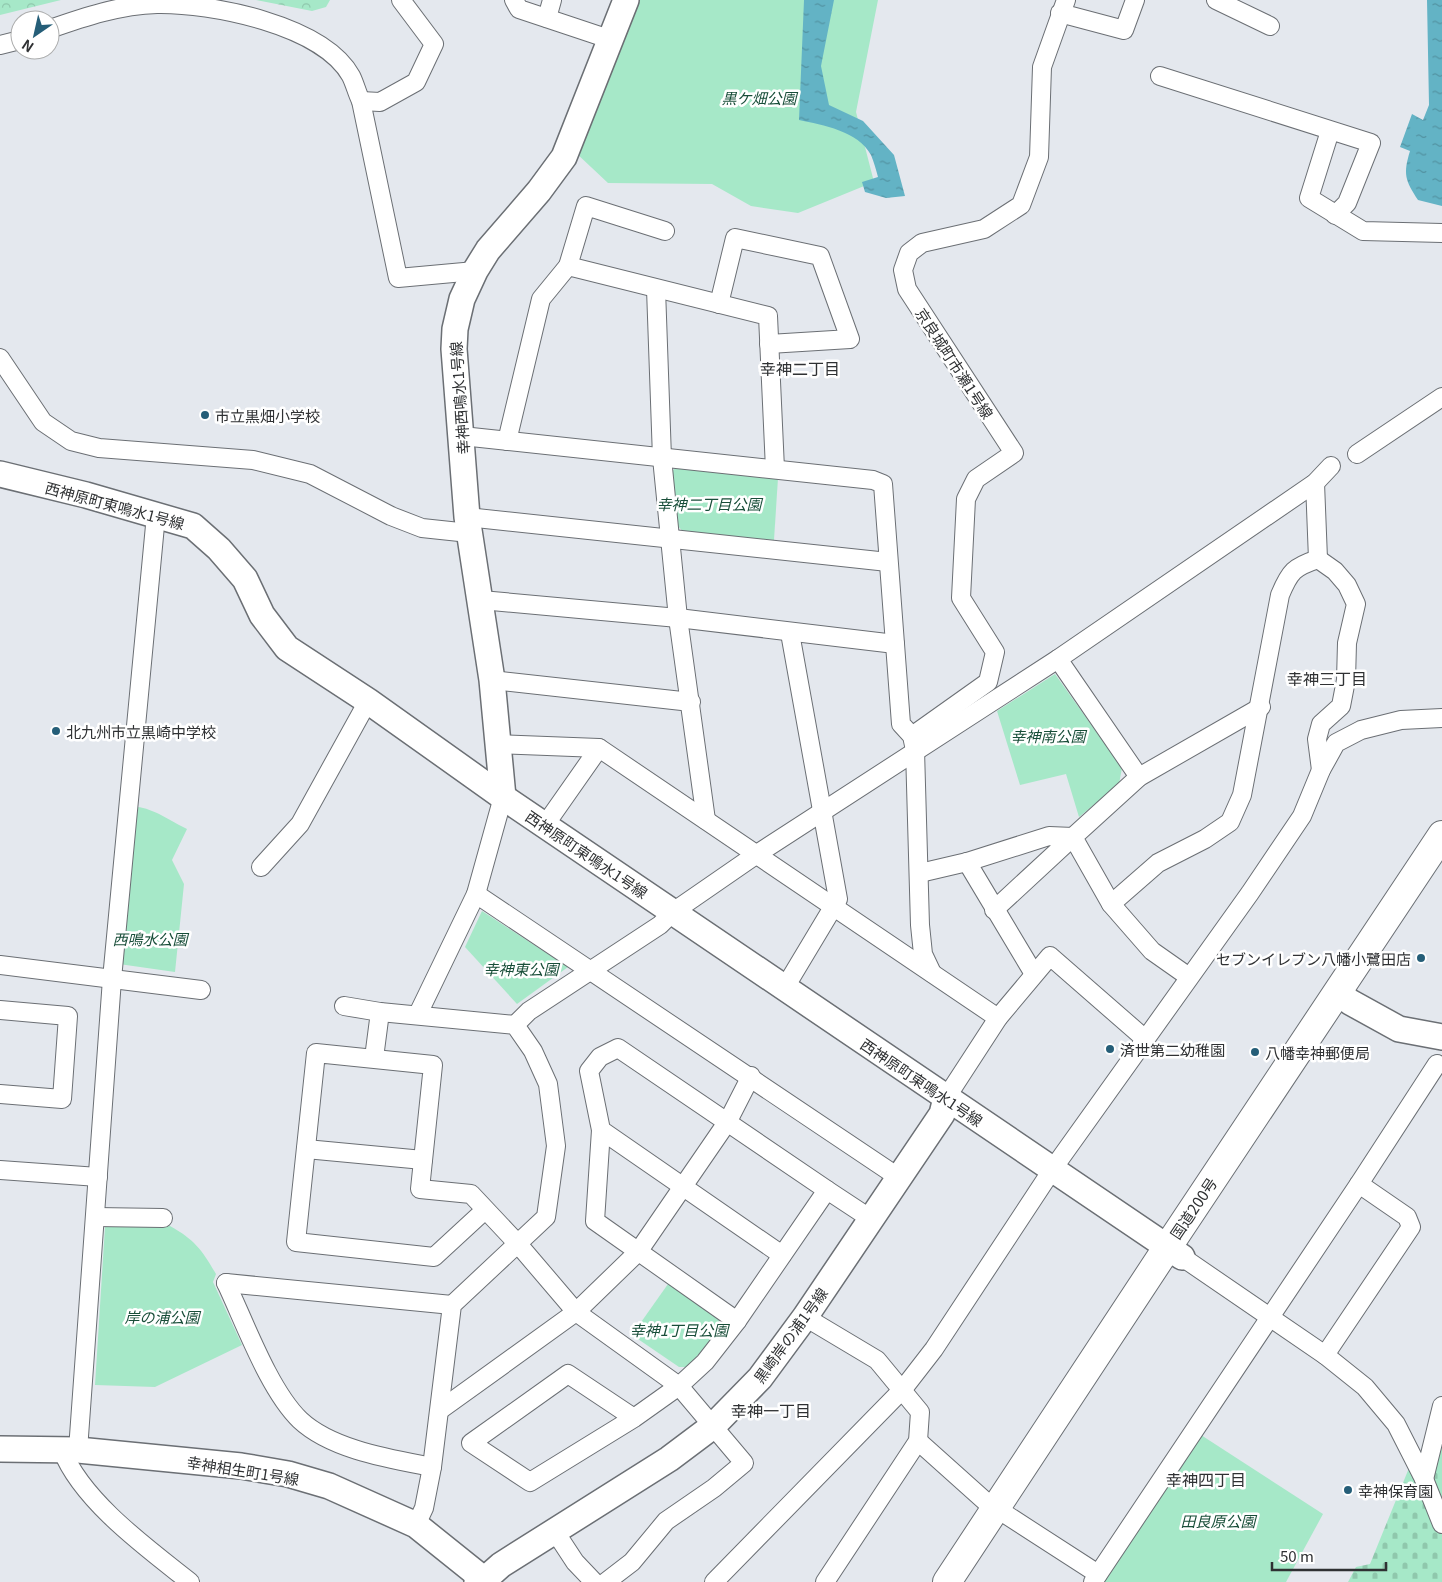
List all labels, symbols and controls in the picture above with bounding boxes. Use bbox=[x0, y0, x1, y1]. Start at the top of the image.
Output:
north arrow bbox=[10, 10, 60, 60]
text: N bbox=[17, 35, 37, 58]
park label: 黒ケ畑公園 bbox=[721, 87, 798, 108]
street label: 京良城町市瀬1号線 bbox=[911, 303, 999, 423]
street label: 幸神西鳴水1号線 bbox=[445, 341, 473, 455]
district label: 幸神二丁目 bbox=[760, 356, 840, 380]
place label: 市立黒畑小学校 bbox=[215, 405, 320, 426]
marker: 市立黒畑小学校 bbox=[199, 409, 211, 421]
street label: 西神原町東鳴水1号線 bbox=[43, 476, 187, 534]
park label: 幸神二丁目公園 bbox=[656, 493, 763, 514]
district label: 幸神三丁目 bbox=[1287, 666, 1367, 690]
place label: 北九州市立黒崎中学校 bbox=[66, 721, 216, 742]
marker: 北九州市立黒崎中学校 bbox=[50, 725, 62, 737]
park label: 幸神南公園 bbox=[1010, 725, 1087, 746]
street label: 西神原町東鳴水1号線 bbox=[522, 805, 652, 903]
park label: 西鳴水公園 bbox=[112, 928, 189, 949]
place label: セブンイレブン八幡小鷺田店 bbox=[1216, 948, 1411, 969]
marker: セブンイレブン八幡小鷺田店 bbox=[1415, 952, 1427, 964]
park label: 幸神東公園 bbox=[483, 958, 560, 979]
street label: 西神原町東鳴水1号線 bbox=[857, 1033, 987, 1131]
place label: 済世第二幼稚園 bbox=[1120, 1039, 1225, 1060]
place label: 八幡幸神郵便局 bbox=[1265, 1042, 1370, 1063]
marker: 済世第二幼稚園 bbox=[1104, 1043, 1116, 1055]
marker: 八幡幸神郵便局 bbox=[1249, 1046, 1261, 1058]
street label: 国道200号 bbox=[1165, 1173, 1221, 1243]
street label: 黒崎岸の浦1号線 bbox=[748, 1283, 832, 1387]
park label: 岸の浦公園 bbox=[124, 1306, 201, 1327]
park label: 幸神1丁目公園 bbox=[630, 1319, 730, 1340]
district label: 幸神一丁目 bbox=[731, 1398, 811, 1422]
street label: 幸神相生町1号線 bbox=[185, 1451, 301, 1489]
district label: 幸神四丁目 bbox=[1166, 1467, 1246, 1491]
place label: 幸神保育園 bbox=[1358, 1480, 1433, 1501]
marker: 幸神保育園 bbox=[1342, 1484, 1354, 1496]
park label: 田良原公園 bbox=[1180, 1510, 1257, 1531]
scale bar bbox=[1272, 1540, 1386, 1572]
text: 50 m bbox=[1280, 1545, 1314, 1566]

